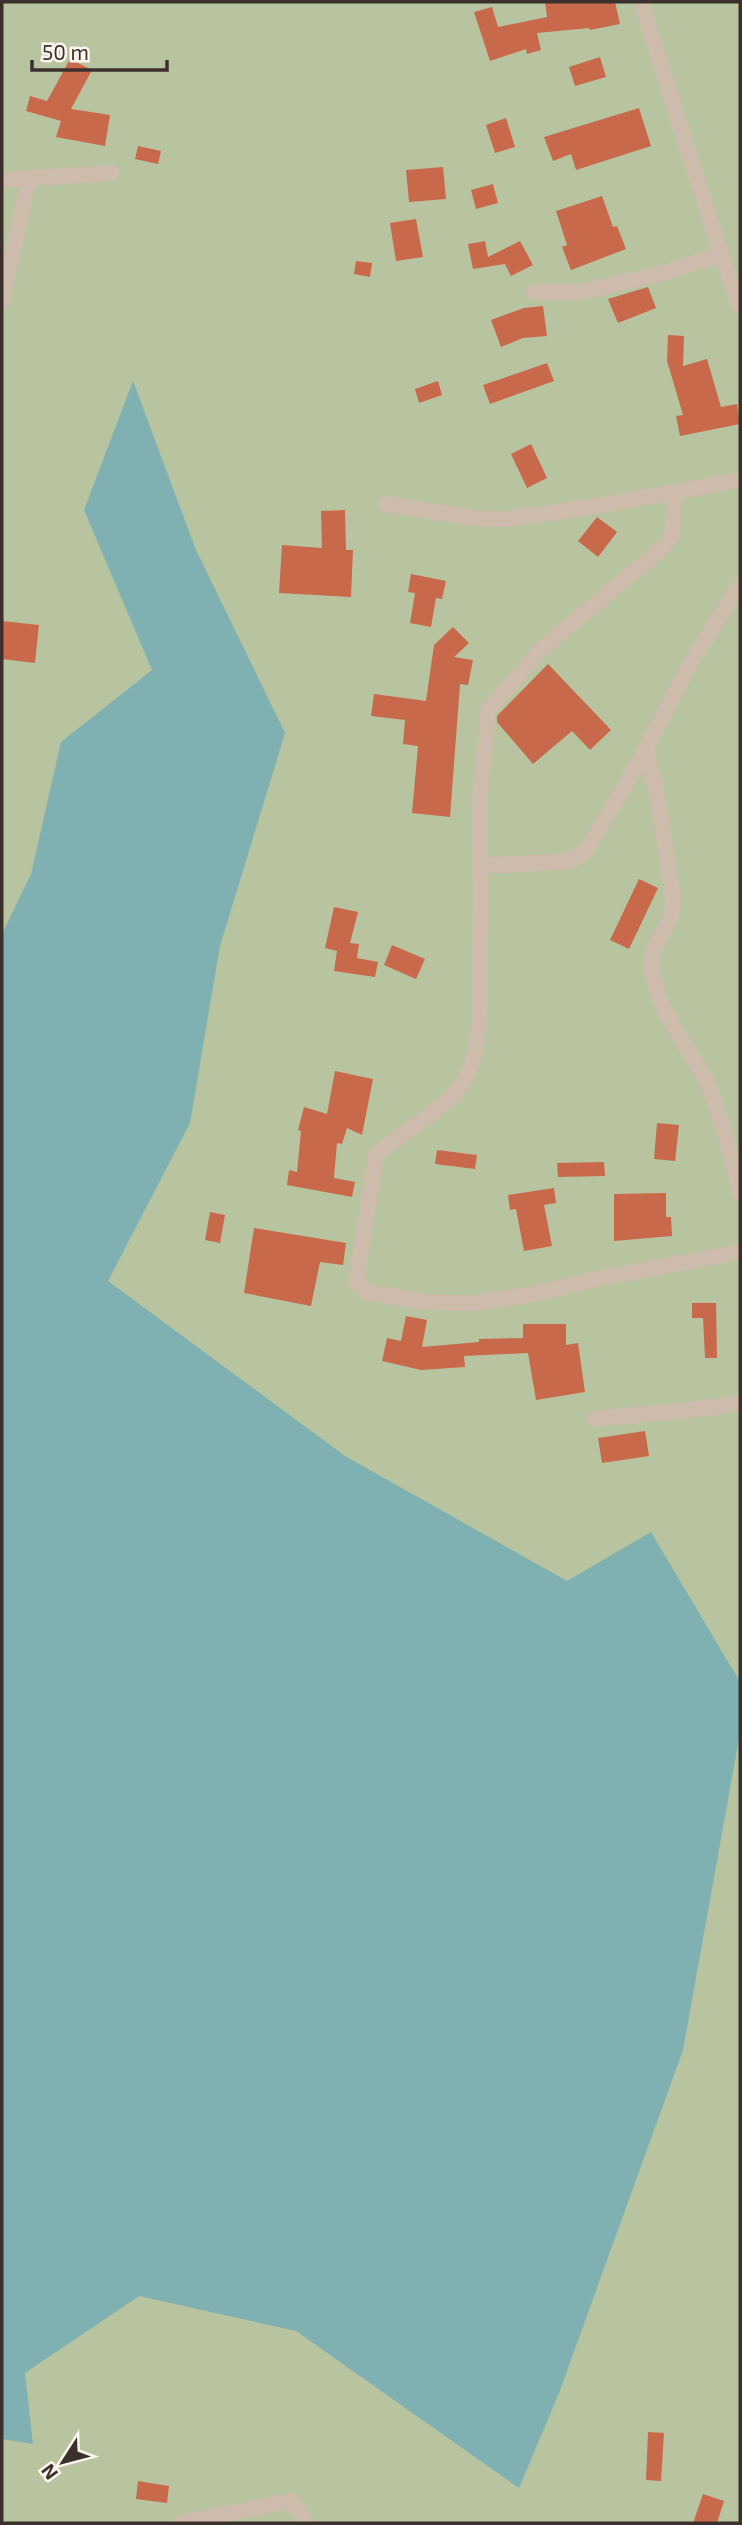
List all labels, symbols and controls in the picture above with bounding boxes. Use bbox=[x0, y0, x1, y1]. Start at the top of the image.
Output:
scale bar bbox=[32, 28, 166, 72]
text: 50 m bbox=[42, 39, 89, 64]
north arrow bbox=[28, 2427, 98, 2497]
text: N bbox=[36, 2460, 62, 2485]

